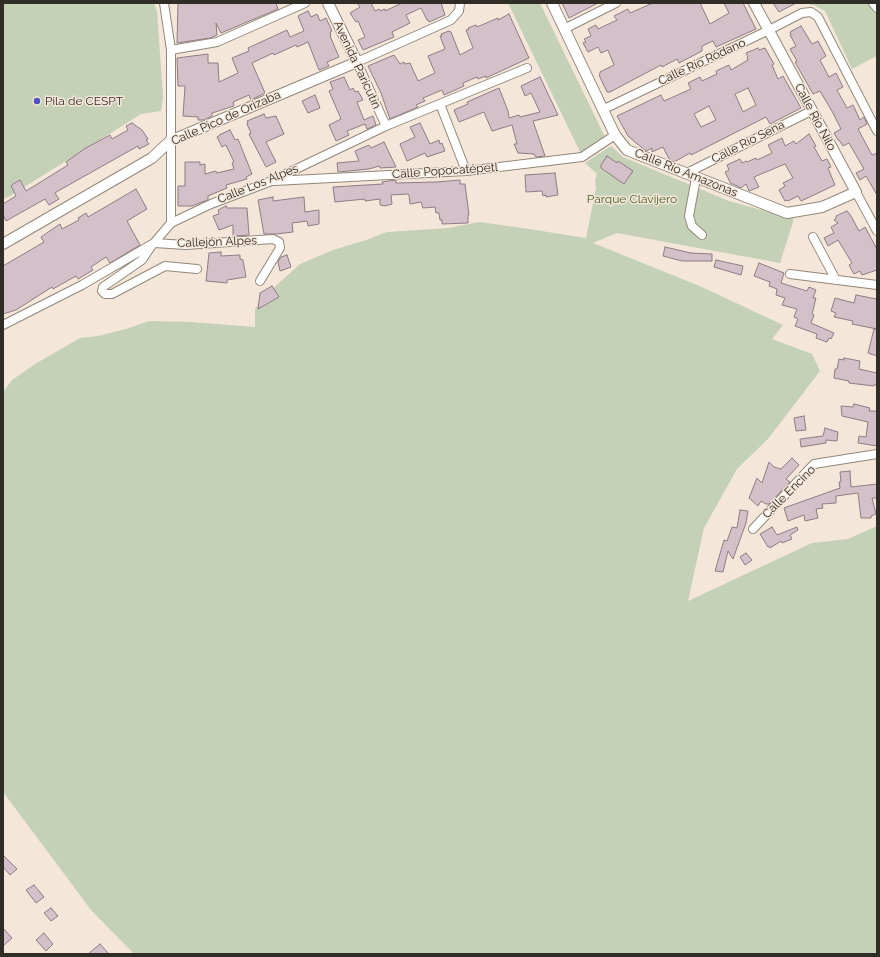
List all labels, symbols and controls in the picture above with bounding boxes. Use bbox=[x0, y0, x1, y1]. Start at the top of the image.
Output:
street label: Avenida Paricutín bbox=[330, 19, 384, 111]
street label: Calle Río Ródano bbox=[656, 35, 748, 89]
street label: Calle Río Nilo bbox=[791, 81, 839, 153]
street label: Calle Pico de Orizaba bbox=[169, 87, 283, 149]
place label: Pila de CESPT bbox=[45, 94, 123, 108]
marker: Pila de CESPT bbox=[32, 96, 42, 106]
street label: Calle Río Sena bbox=[709, 117, 787, 167]
street label: Calle Río Amazonas bbox=[632, 146, 740, 200]
street label: Calle Popocatépetl bbox=[392, 160, 498, 182]
street label: Calle Los Alpes bbox=[215, 161, 301, 207]
park label: Parque Clavijero bbox=[587, 192, 677, 206]
street label: Callejón Alpes bbox=[177, 233, 257, 251]
street label: Calle Encino bbox=[760, 463, 818, 521]

